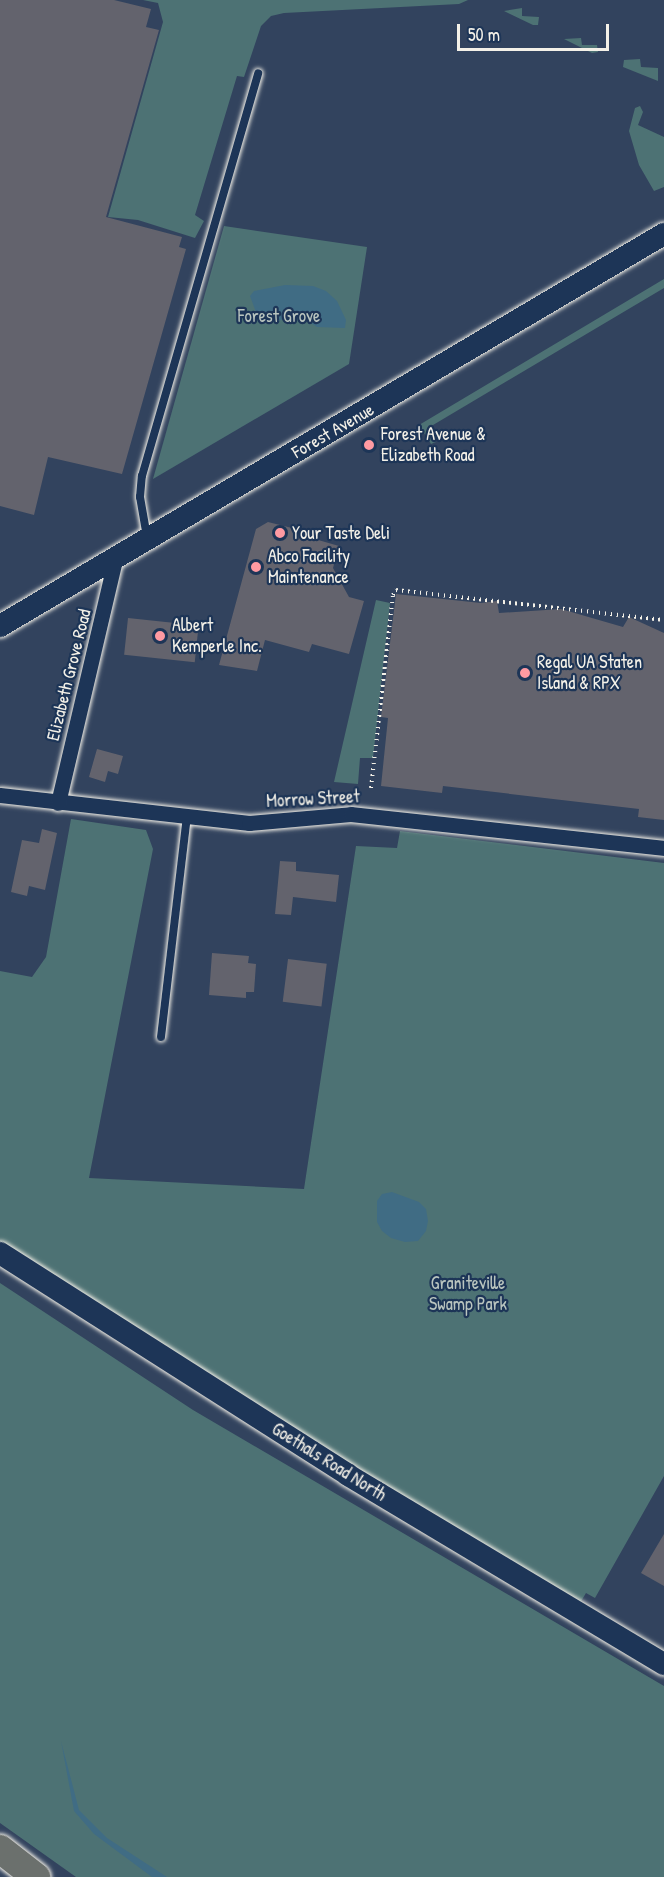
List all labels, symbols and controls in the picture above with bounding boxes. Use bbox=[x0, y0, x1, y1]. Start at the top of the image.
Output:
scale bar bbox=[460, 12, 612, 50]
text: 50 m bbox=[468, 22, 500, 47]
park label: Forest Grove bbox=[238, 305, 320, 327]
street label: Forest Avenue bbox=[288, 399, 378, 463]
place label: Forest Avenue & Elizabeth Road bbox=[381, 424, 486, 466]
marker: Forest Avenue & Elizabeth Road bbox=[362, 438, 376, 452]
place label: Your Taste Deli bbox=[292, 522, 390, 544]
marker: Your Taste Deli bbox=[273, 526, 287, 540]
place label: Abco Facility Maintenance bbox=[268, 546, 350, 588]
marker: Abco Facility Maintenance bbox=[249, 560, 263, 574]
street label: Elizabeth Grove Road bbox=[42, 607, 96, 743]
place label: Albert Kemperle Inc. bbox=[172, 615, 262, 658]
marker: Albert Kemperle Inc. bbox=[153, 629, 167, 643]
place label: Regal UA Staten Island & RPX bbox=[537, 652, 642, 694]
marker: Regal UA Staten Island & RPX bbox=[518, 666, 532, 680]
street label: Morrow Street bbox=[266, 786, 360, 812]
park label: Graniteville Swamp Park bbox=[429, 1273, 507, 1316]
street label: Goethals Road North bbox=[268, 1418, 390, 1506]

